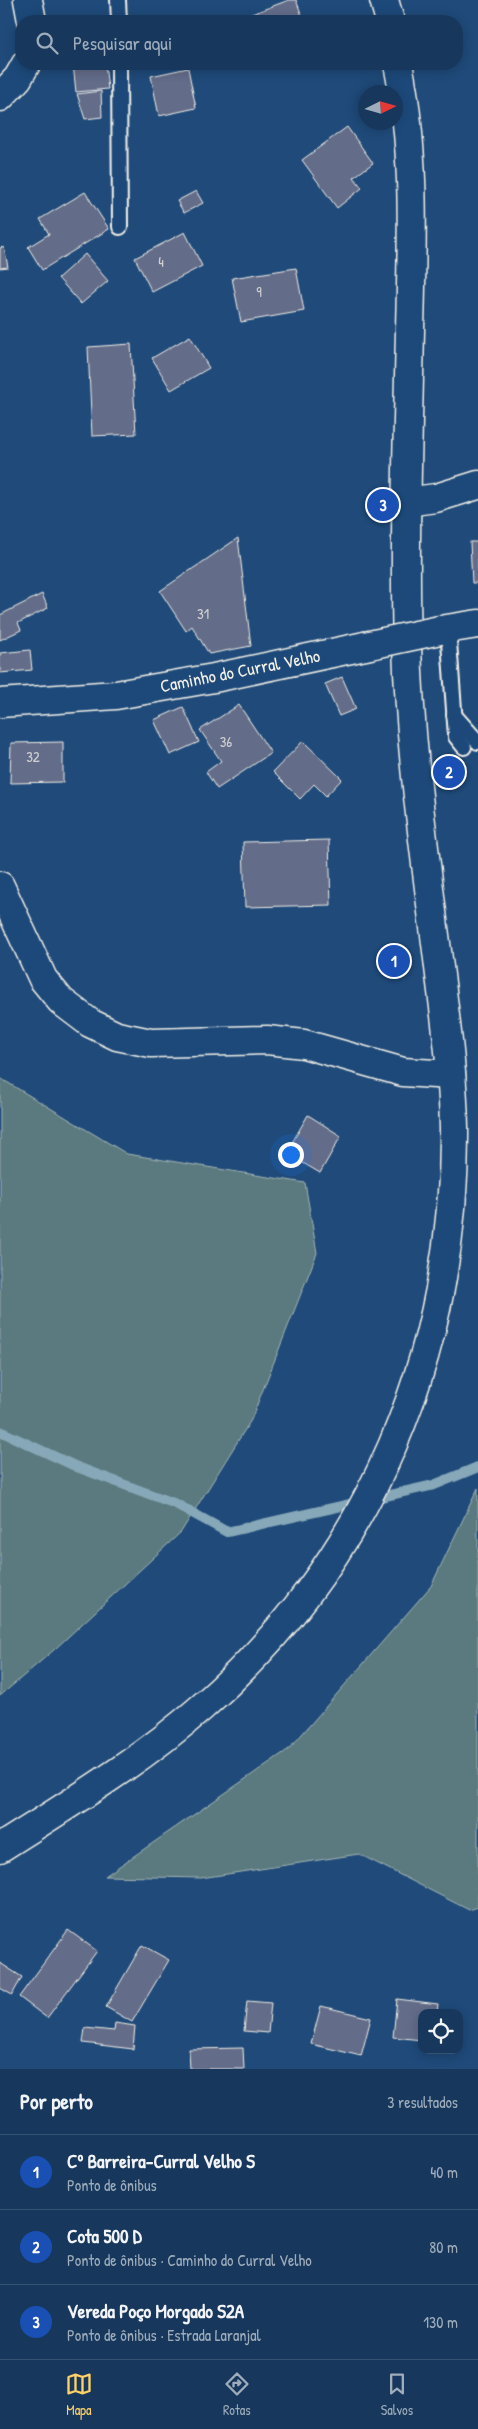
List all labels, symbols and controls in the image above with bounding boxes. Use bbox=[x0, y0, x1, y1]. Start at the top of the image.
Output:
search box bbox=[15, 15, 463, 70]
icon: search bbox=[33, 29, 61, 57]
text: Pesquisar aqui bbox=[73, 30, 172, 56]
north arrow bbox=[358, 85, 403, 130]
house number: 4 bbox=[158, 251, 164, 272]
house number: 9 bbox=[256, 281, 262, 302]
pin: 3 bbox=[367, 486, 399, 524]
house number: 31 bbox=[197, 603, 209, 624]
street label: Caminho do Curral Velho bbox=[158, 643, 322, 698]
house number: 36 bbox=[220, 731, 232, 752]
house number: 32 bbox=[26, 746, 40, 767]
pin: 2 bbox=[433, 753, 465, 791]
pin: 1 bbox=[378, 942, 410, 980]
your location bbox=[278, 1142, 304, 1168]
map controls bbox=[418, 2009, 463, 2054]
button: locate bbox=[418, 2009, 463, 2054]
text: Por perto bbox=[20, 2087, 93, 2116]
text: 3 resultados bbox=[387, 2091, 458, 2113]
text: Cº Barreira-Curral Velho S bbox=[67, 2148, 255, 2174]
text: 1 bbox=[33, 2161, 39, 2183]
text: 40 m bbox=[430, 2161, 458, 2183]
text: Ponto de ônibus bbox=[67, 2174, 157, 2196]
text: Cota 500 D bbox=[67, 2223, 142, 2249]
text: 2 bbox=[32, 2236, 40, 2258]
text: 80 m bbox=[429, 2236, 458, 2258]
text: Ponto de ônibus · Caminho do Curral Velho bbox=[67, 2249, 312, 2271]
text: Vereda Poço Morgado S2A bbox=[67, 2298, 244, 2324]
text: 3 bbox=[32, 2311, 40, 2333]
text: 130 m bbox=[423, 2311, 458, 2333]
text: Ponto de ônibus · Estrada Laranjal bbox=[67, 2324, 261, 2346]
tab: Mapa bbox=[65, 2370, 93, 2419]
tab: Rotas bbox=[223, 2370, 251, 2419]
tab: Salvos bbox=[381, 2370, 413, 2419]

